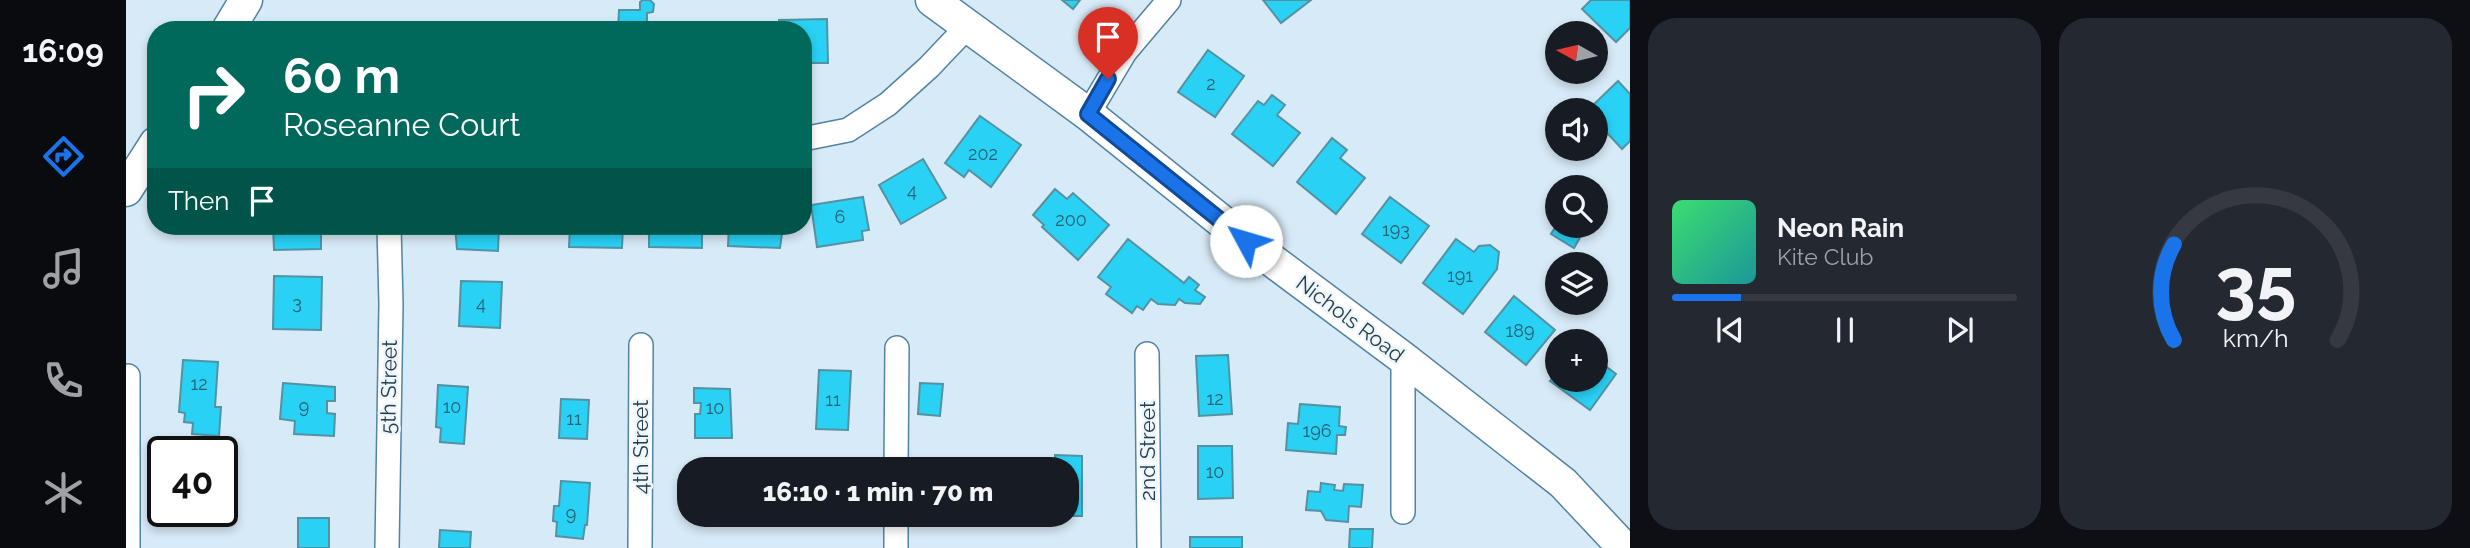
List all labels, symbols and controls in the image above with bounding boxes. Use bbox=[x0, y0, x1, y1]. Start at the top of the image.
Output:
pin bbox=[1078, 7, 1138, 79]
icon: arrive bbox=[1089, 18, 1127, 56]
north arrow bbox=[1545, 21, 1608, 84]
map controls bbox=[1545, 21, 1608, 392]
text: 16:09 bbox=[22, 32, 104, 69]
text: 60 m bbox=[283, 47, 400, 104]
icon: right bbox=[168, 49, 259, 140]
house number: 2 bbox=[1206, 73, 1216, 94]
button: sound bbox=[1545, 98, 1608, 161]
text: Roseanne Court bbox=[283, 106, 520, 143]
icon: directions bbox=[39, 132, 88, 181]
house number: 202 bbox=[968, 143, 998, 164]
button: search bbox=[1545, 175, 1608, 238]
house number: 4 bbox=[907, 180, 917, 201]
icon: arrive bbox=[243, 182, 281, 220]
text: Then bbox=[168, 186, 229, 216]
position arrow bbox=[1209, 204, 1283, 278]
house number: 6 bbox=[835, 206, 846, 227]
house number: 200 bbox=[1055, 209, 1087, 230]
text: Neon Rain bbox=[1777, 213, 1904, 243]
house number: 193 bbox=[1382, 219, 1410, 240]
text: 35 bbox=[2215, 242, 2296, 327]
text: Kite Club bbox=[1777, 243, 1874, 270]
icon: music bbox=[39, 244, 88, 293]
button: layers bbox=[1545, 252, 1608, 315]
house number: 191 bbox=[1447, 265, 1473, 286]
street label: Nichols Road bbox=[1291, 270, 1409, 367]
house number: 3 bbox=[292, 292, 302, 313]
house number: 4 bbox=[476, 293, 486, 314]
icon: previous bbox=[1711, 311, 1749, 349]
icon: pause bbox=[1826, 311, 1864, 349]
icon: next bbox=[1941, 311, 1979, 349]
house number: 189 bbox=[1506, 320, 1534, 341]
text: km/h bbox=[2223, 323, 2288, 353]
button: + bbox=[1545, 329, 1608, 392]
street label: 5th Street bbox=[375, 340, 402, 434]
icon: phone bbox=[39, 356, 88, 405]
house number: 12 bbox=[190, 373, 208, 394]
house number: 12 bbox=[1206, 388, 1224, 409]
house number: 11 bbox=[825, 389, 841, 410]
house number: 9 bbox=[299, 396, 309, 417]
house number: 10 bbox=[443, 396, 461, 417]
house number: 10 bbox=[706, 397, 724, 418]
street label: 4th Street bbox=[628, 400, 653, 494]
street label: 2nd Street bbox=[1135, 401, 1160, 501]
house number: 11 bbox=[566, 408, 582, 429]
house number: 196 bbox=[1302, 420, 1332, 441]
speed limit sign: 40 bbox=[147, 436, 238, 527]
house number: 10 bbox=[1206, 461, 1224, 482]
icon: climate bbox=[39, 468, 88, 517]
text: 16:10 · 1 min · 70 m bbox=[763, 477, 993, 507]
house number: 9 bbox=[566, 503, 576, 524]

